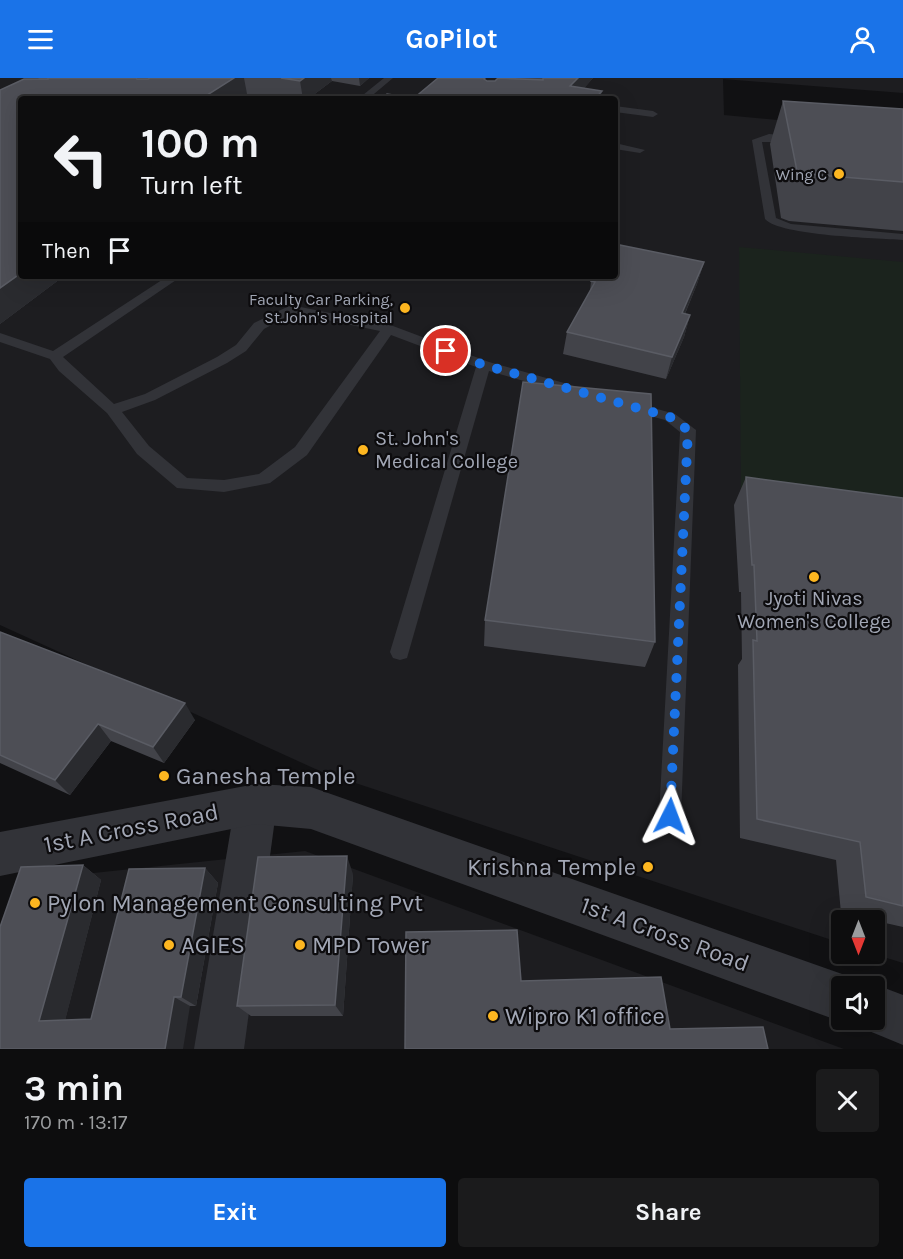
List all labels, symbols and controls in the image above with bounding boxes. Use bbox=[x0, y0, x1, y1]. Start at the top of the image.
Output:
icon: menu bbox=[24, 23, 57, 56]
text: GoPilot bbox=[405, 23, 498, 55]
icon: person bbox=[846, 23, 879, 56]
text: 100 m bbox=[141, 118, 260, 168]
icon: left bbox=[42, 120, 120, 198]
place label: Wing C bbox=[776, 165, 827, 184]
marker: Wing C bbox=[832, 167, 846, 181]
text: Turn left bbox=[141, 169, 242, 201]
icon: arrive bbox=[103, 234, 136, 267]
text: Then bbox=[42, 238, 91, 264]
place label: Faculty Car Parking, St.John's Hospital bbox=[249, 290, 393, 327]
marker: Faculty Car Parking, St.John's Hospital bbox=[398, 301, 412, 315]
pin bbox=[420, 325, 471, 376]
icon: arrive bbox=[429, 334, 462, 367]
place label: St. John's Medical College bbox=[375, 427, 518, 473]
marker: St. John's Medical College bbox=[356, 443, 370, 457]
marker: Jyoti Nivas Women's College bbox=[807, 570, 821, 584]
place label: Jyoti Nivas Women's College bbox=[737, 587, 891, 633]
place label: Ganesha Temple bbox=[176, 762, 356, 790]
marker: Ganesha Temple bbox=[157, 769, 171, 783]
position arrow bbox=[638, 784, 702, 848]
street label: 1st A Cross Road bbox=[41, 797, 221, 859]
place label: Krishna Temple bbox=[467, 853, 636, 881]
marker: Krishna Temple bbox=[641, 860, 655, 874]
place label: Pylon Management Consulting Pvt bbox=[47, 889, 423, 917]
street label: 1st A Cross Road bbox=[577, 891, 753, 977]
marker: Pylon Management Consulting Pvt bbox=[28, 896, 42, 910]
north arrow bbox=[831, 910, 885, 964]
map controls bbox=[831, 910, 885, 1030]
place label: AGIES bbox=[181, 931, 245, 959]
place label: MPD Tower bbox=[312, 931, 429, 959]
marker: AGIES bbox=[162, 938, 176, 952]
marker: MPD Tower bbox=[293, 938, 307, 952]
button: sound bbox=[831, 976, 885, 1030]
place label: Wipro K1 office bbox=[505, 1002, 665, 1030]
marker: Wipro K1 office bbox=[486, 1009, 500, 1023]
text: 3 min bbox=[24, 1067, 124, 1109]
button: close bbox=[816, 1069, 879, 1132]
text: 170 m · 13:17 bbox=[24, 1111, 127, 1134]
button: Exit bbox=[24, 1178, 446, 1247]
button: Share bbox=[458, 1178, 879, 1247]

